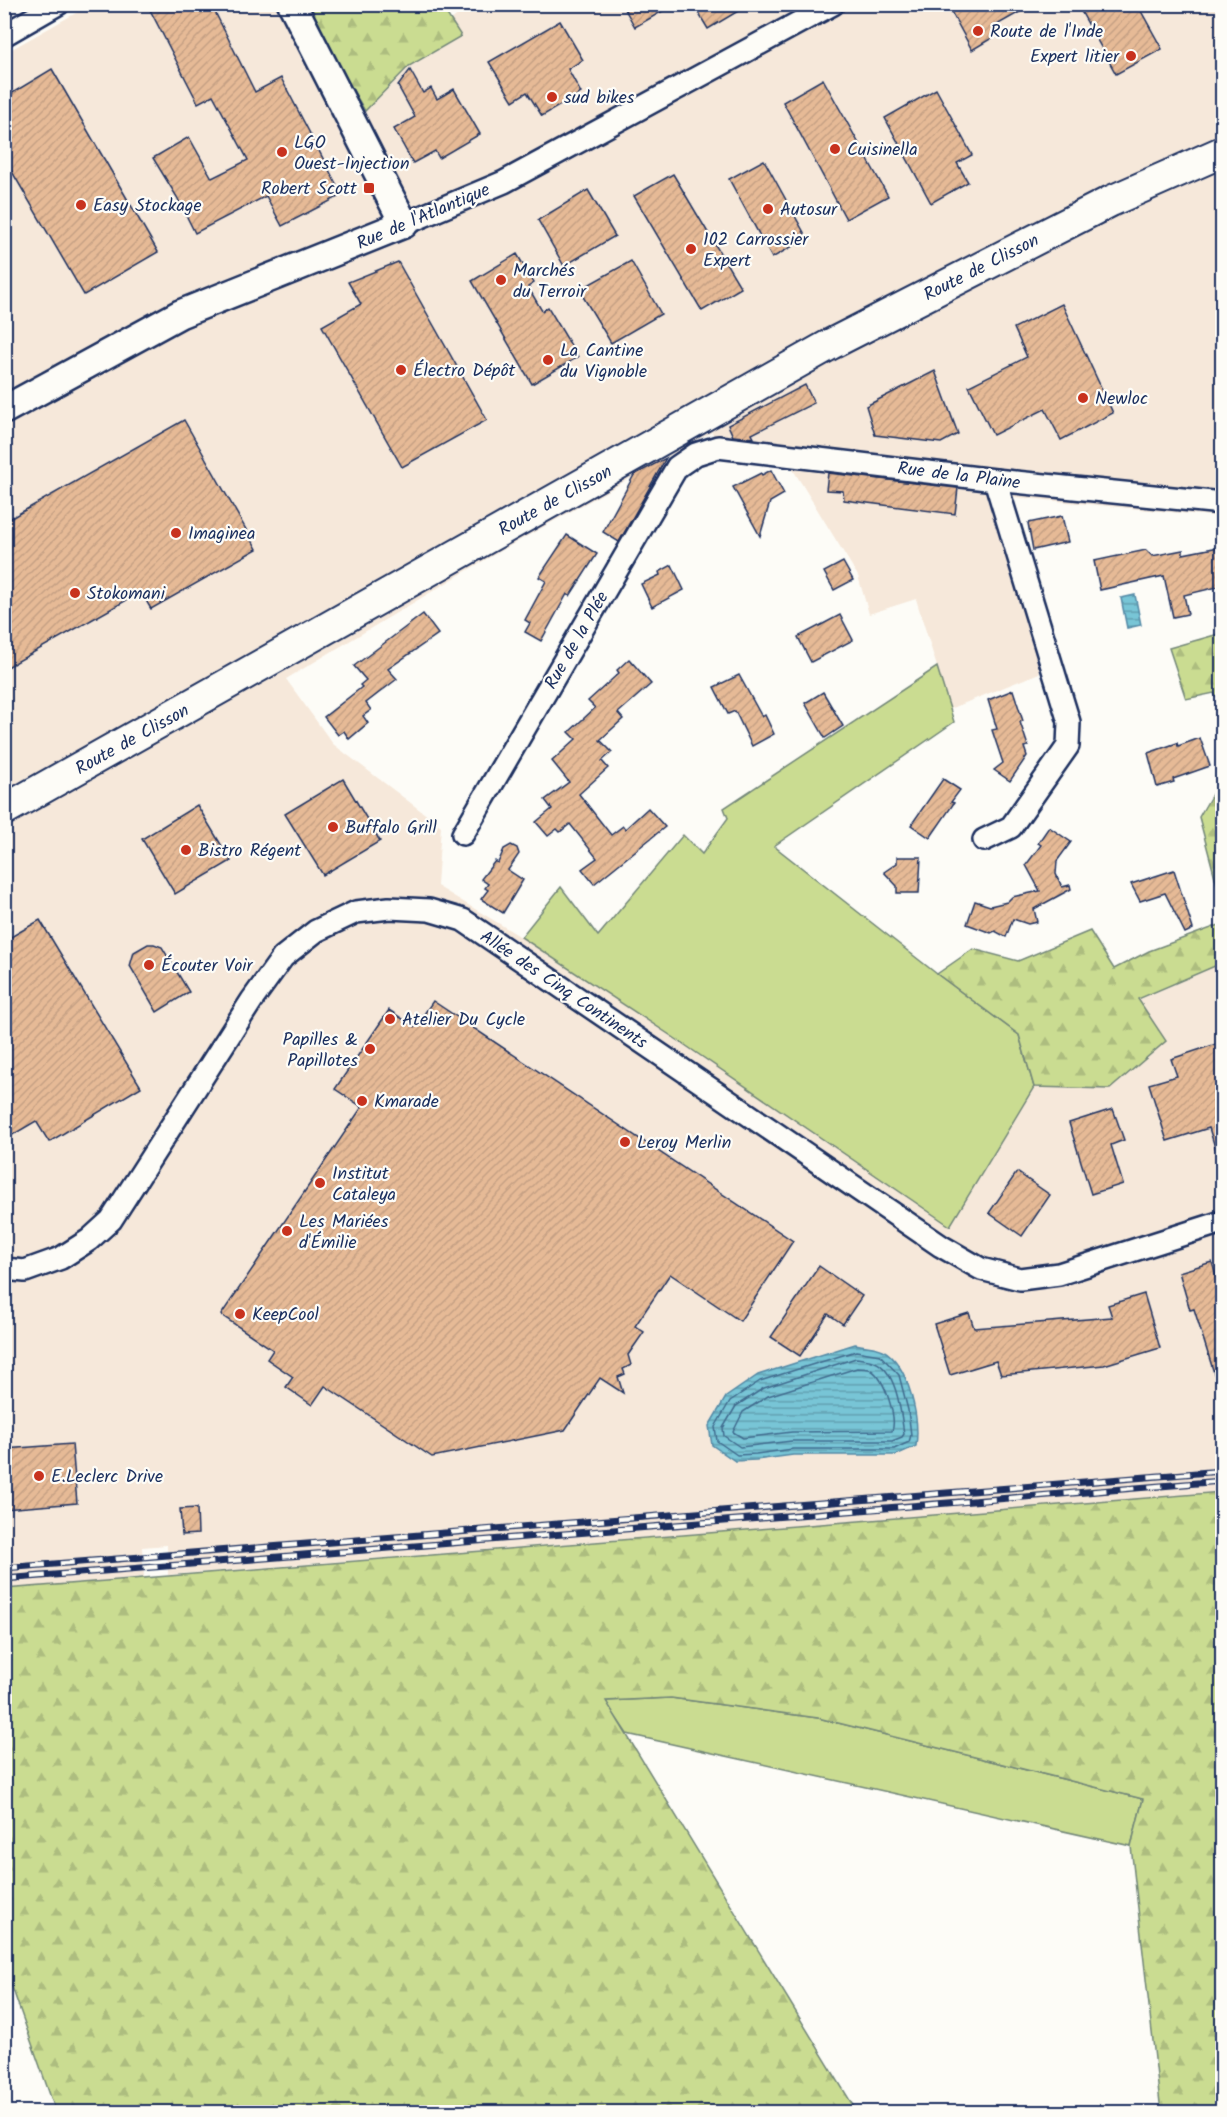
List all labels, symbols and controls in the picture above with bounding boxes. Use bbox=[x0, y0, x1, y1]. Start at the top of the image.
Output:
place label: Route de l'Inde bbox=[990, 18, 1103, 47]
marker: Route de l'Inde bbox=[971, 24, 985, 38]
place label: Expert litier bbox=[1030, 43, 1120, 72]
marker: Expert litier bbox=[1124, 49, 1138, 63]
place label: sud bikes bbox=[564, 84, 635, 113]
marker: sud bikes bbox=[545, 90, 559, 104]
place label: LGO Ouest-Injection bbox=[294, 129, 410, 179]
place label: Cuisinella bbox=[847, 136, 918, 165]
marker: Cuisinella bbox=[828, 142, 842, 156]
marker: LGO Ouest-Injection bbox=[275, 145, 289, 159]
place label: Robert Scott bbox=[261, 175, 358, 204]
street label: Rue de l'Atlantique bbox=[352, 176, 495, 259]
marker: Robert Scott bbox=[362, 181, 376, 195]
place label: Easy Stockage bbox=[93, 192, 202, 221]
place label: Autosur bbox=[780, 196, 838, 225]
marker: Easy Stockage bbox=[74, 198, 88, 212]
marker: Autosur bbox=[761, 202, 775, 216]
place label: 102 Carrossier Expert bbox=[703, 226, 809, 276]
street label: Route de Clisson bbox=[919, 227, 1045, 310]
marker: 102 Carrossier Expert bbox=[684, 242, 698, 256]
place label: Marchés du Terroir bbox=[513, 257, 587, 307]
marker: Marchés du Terroir bbox=[494, 273, 508, 287]
place label: La Cantine du Vignoble bbox=[560, 337, 647, 387]
marker: La Cantine du Vignoble bbox=[541, 353, 555, 367]
place label: Électro Dépôt bbox=[413, 357, 517, 386]
marker: Électro Dépôt bbox=[394, 363, 408, 377]
place label: Newloc bbox=[1095, 385, 1148, 414]
marker: Newloc bbox=[1076, 391, 1090, 405]
street label: Rue de la Plaine bbox=[896, 455, 1022, 498]
street label: Route de Clisson bbox=[493, 458, 618, 545]
place label: Imaginea bbox=[188, 520, 255, 549]
marker: Imaginea bbox=[169, 526, 183, 540]
place label: Stokomani bbox=[87, 580, 166, 609]
marker: Stokomani bbox=[68, 586, 82, 600]
street label: Rue de la Plée bbox=[537, 586, 617, 695]
street label: Route de Clisson bbox=[70, 697, 195, 784]
place label: Buffalo Grill bbox=[345, 814, 438, 843]
marker: Buffalo Grill bbox=[326, 820, 340, 834]
place label: Bistro Régent bbox=[198, 837, 302, 866]
marker: Bistro Régent bbox=[179, 843, 193, 857]
street label: Allée des Cinq Continents bbox=[473, 923, 653, 1058]
place label: Écouter Voir bbox=[161, 952, 254, 981]
marker: Écouter Voir bbox=[142, 958, 156, 972]
place label: Atelier Du Cycle bbox=[402, 1006, 525, 1035]
marker: Atelier Du Cycle bbox=[383, 1012, 397, 1026]
place label: Papilles & Papillotes bbox=[282, 1026, 358, 1076]
marker: Papilles & Papillotes bbox=[363, 1042, 377, 1056]
place label: Kmarade bbox=[374, 1088, 439, 1117]
marker: Kmarade bbox=[355, 1094, 369, 1108]
place label: Leroy Merlin bbox=[637, 1129, 731, 1158]
marker: Leroy Merlin bbox=[618, 1135, 632, 1149]
place label: Institut Cataleya bbox=[332, 1160, 396, 1210]
marker: Institut Cataleya bbox=[313, 1176, 327, 1190]
place label: Les Mariées d'Émilie bbox=[299, 1208, 389, 1258]
marker: Les Mariées d'Émilie bbox=[280, 1224, 294, 1238]
place label: KeepCool bbox=[252, 1301, 320, 1330]
marker: KeepCool bbox=[233, 1307, 247, 1321]
place label: E.Leclerc Drive bbox=[51, 1463, 163, 1492]
marker: E.Leclerc Drive bbox=[32, 1469, 46, 1483]

